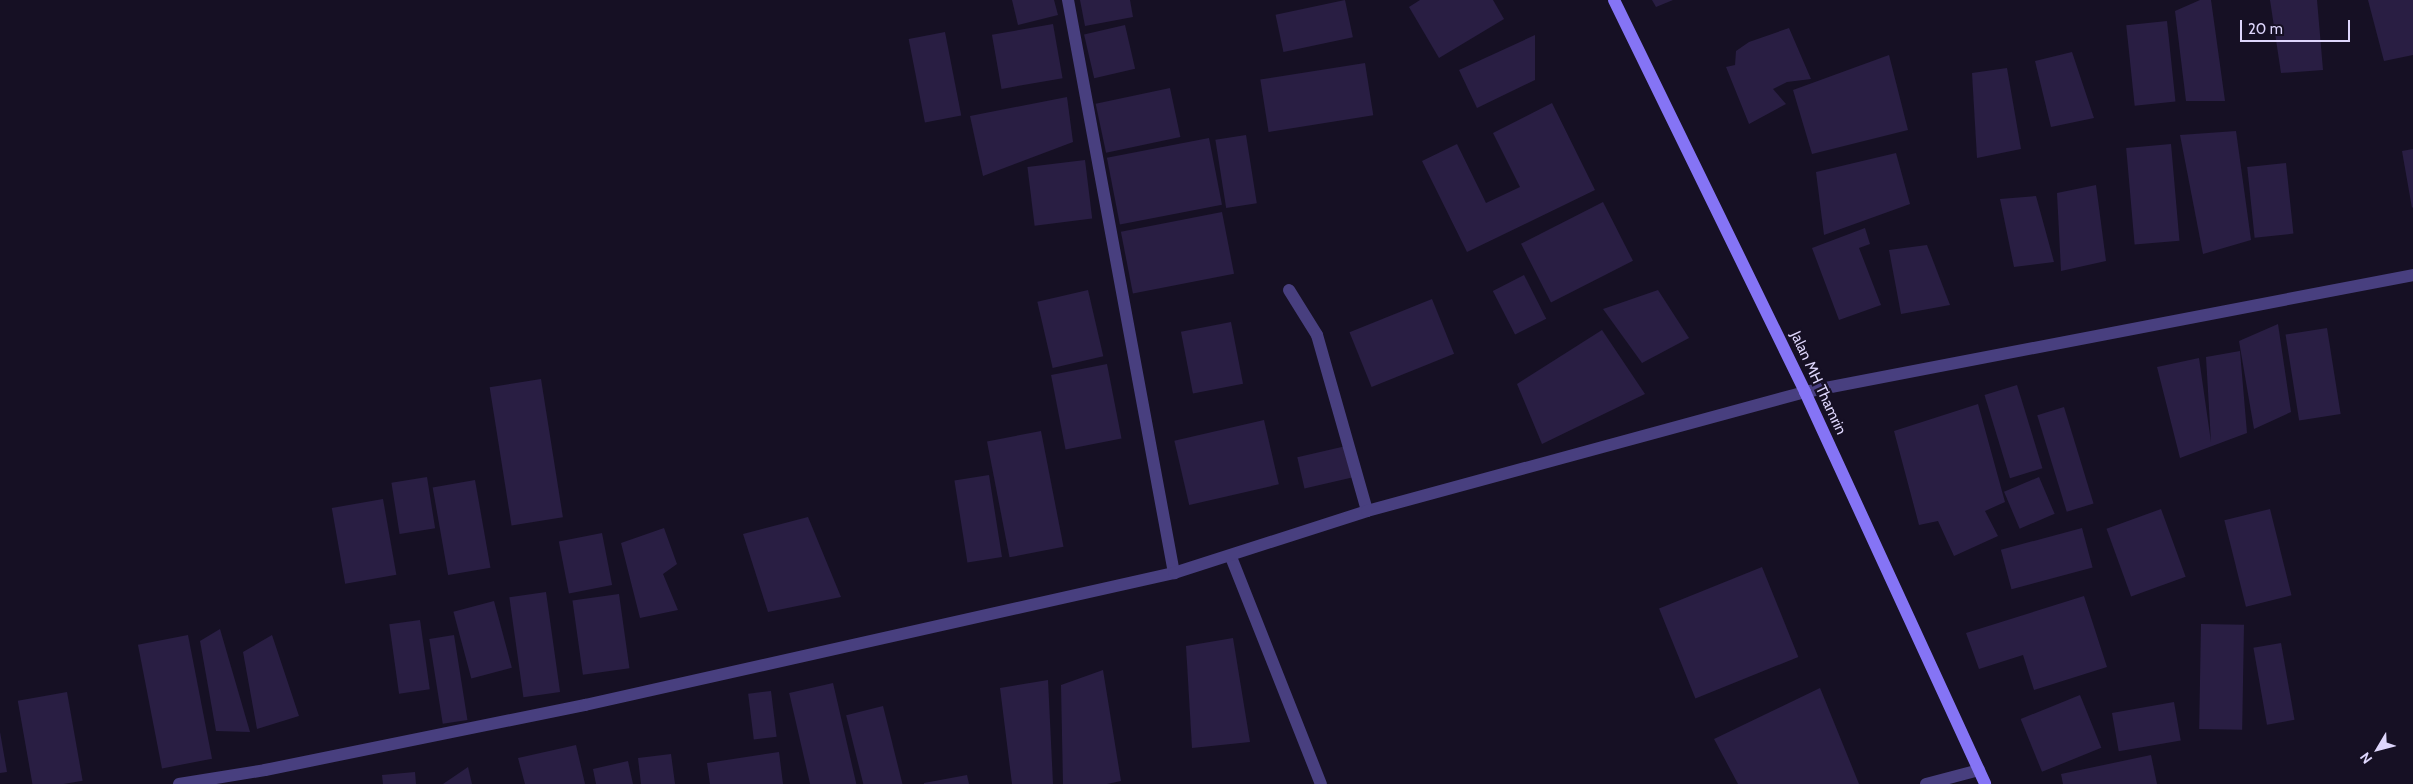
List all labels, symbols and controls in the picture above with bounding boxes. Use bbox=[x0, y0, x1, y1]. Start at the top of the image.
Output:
scale bar bbox=[2243, 10, 2353, 42]
text: 20 m bbox=[2248, 20, 2283, 38]
street label: Jalan MH Thamrin bbox=[1786, 328, 1850, 438]
north arrow bbox=[2353, 724, 2403, 774]
text: N bbox=[2356, 749, 2376, 767]

